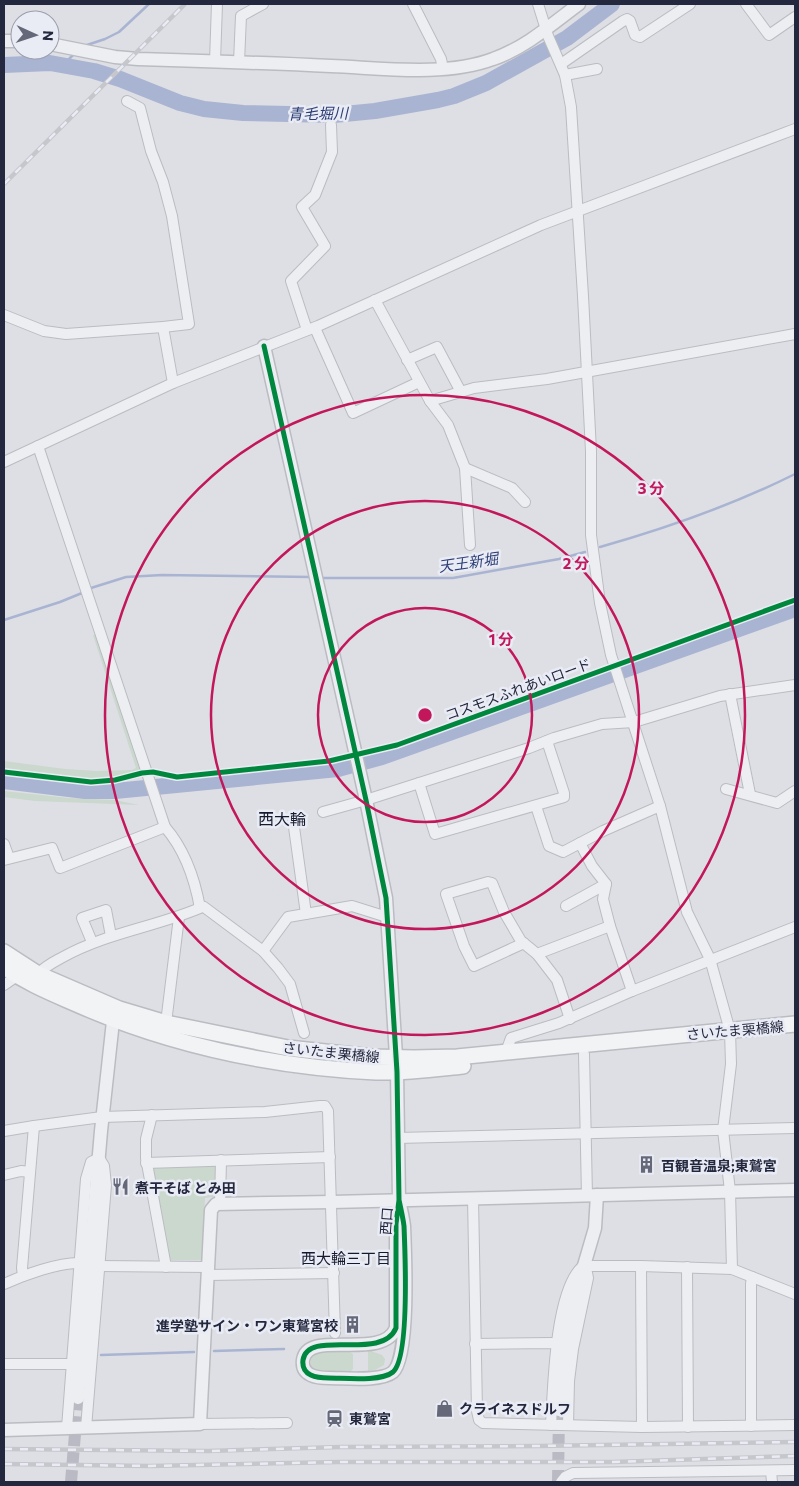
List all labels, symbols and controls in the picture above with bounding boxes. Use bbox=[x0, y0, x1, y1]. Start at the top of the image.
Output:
north arrow bbox=[10, 10, 60, 60]
text: N bbox=[40, 30, 57, 41]
water label: 青毛堀川 bbox=[288, 103, 350, 123]
text: 3 分 bbox=[638, 479, 664, 497]
water label: 天王新堀 bbox=[437, 549, 501, 575]
text: 2 分 bbox=[563, 554, 589, 572]
text: 1 分 bbox=[489, 630, 513, 648]
street label: コスモスふれあいロード bbox=[443, 655, 593, 723]
centre of rings bbox=[416, 706, 434, 724]
district label: 西大輪 bbox=[258, 809, 306, 828]
street label: さいたま栗橋線 bbox=[686, 1017, 784, 1043]
street label: さいたま栗橋線 bbox=[282, 1038, 380, 1066]
building icon: 百観音温泉;東鷲宮 bbox=[637, 1155, 657, 1175]
place label: 百観音温泉;東鷲宮 bbox=[661, 1157, 777, 1174]
restaurant icon: 煮干そば とみ田 bbox=[111, 1177, 131, 1197]
place label: 煮干そば とみ田 bbox=[135, 1179, 236, 1196]
street label: 西口 bbox=[377, 1206, 395, 1236]
district label: 西大輪三丁目 bbox=[301, 1249, 391, 1267]
building icon: 進学塾サイン・ワン東鷲宮校 bbox=[342, 1315, 362, 1335]
place label: 進学塾サイン・ワン東鷲宮校 bbox=[156, 1317, 338, 1334]
shop icon: クライネスドルフ bbox=[435, 1398, 455, 1418]
place label: クライネスドルフ bbox=[459, 1400, 571, 1417]
station icon: 東鷲宮 bbox=[325, 1408, 345, 1428]
place label: 東鷲宮 bbox=[349, 1410, 391, 1427]

